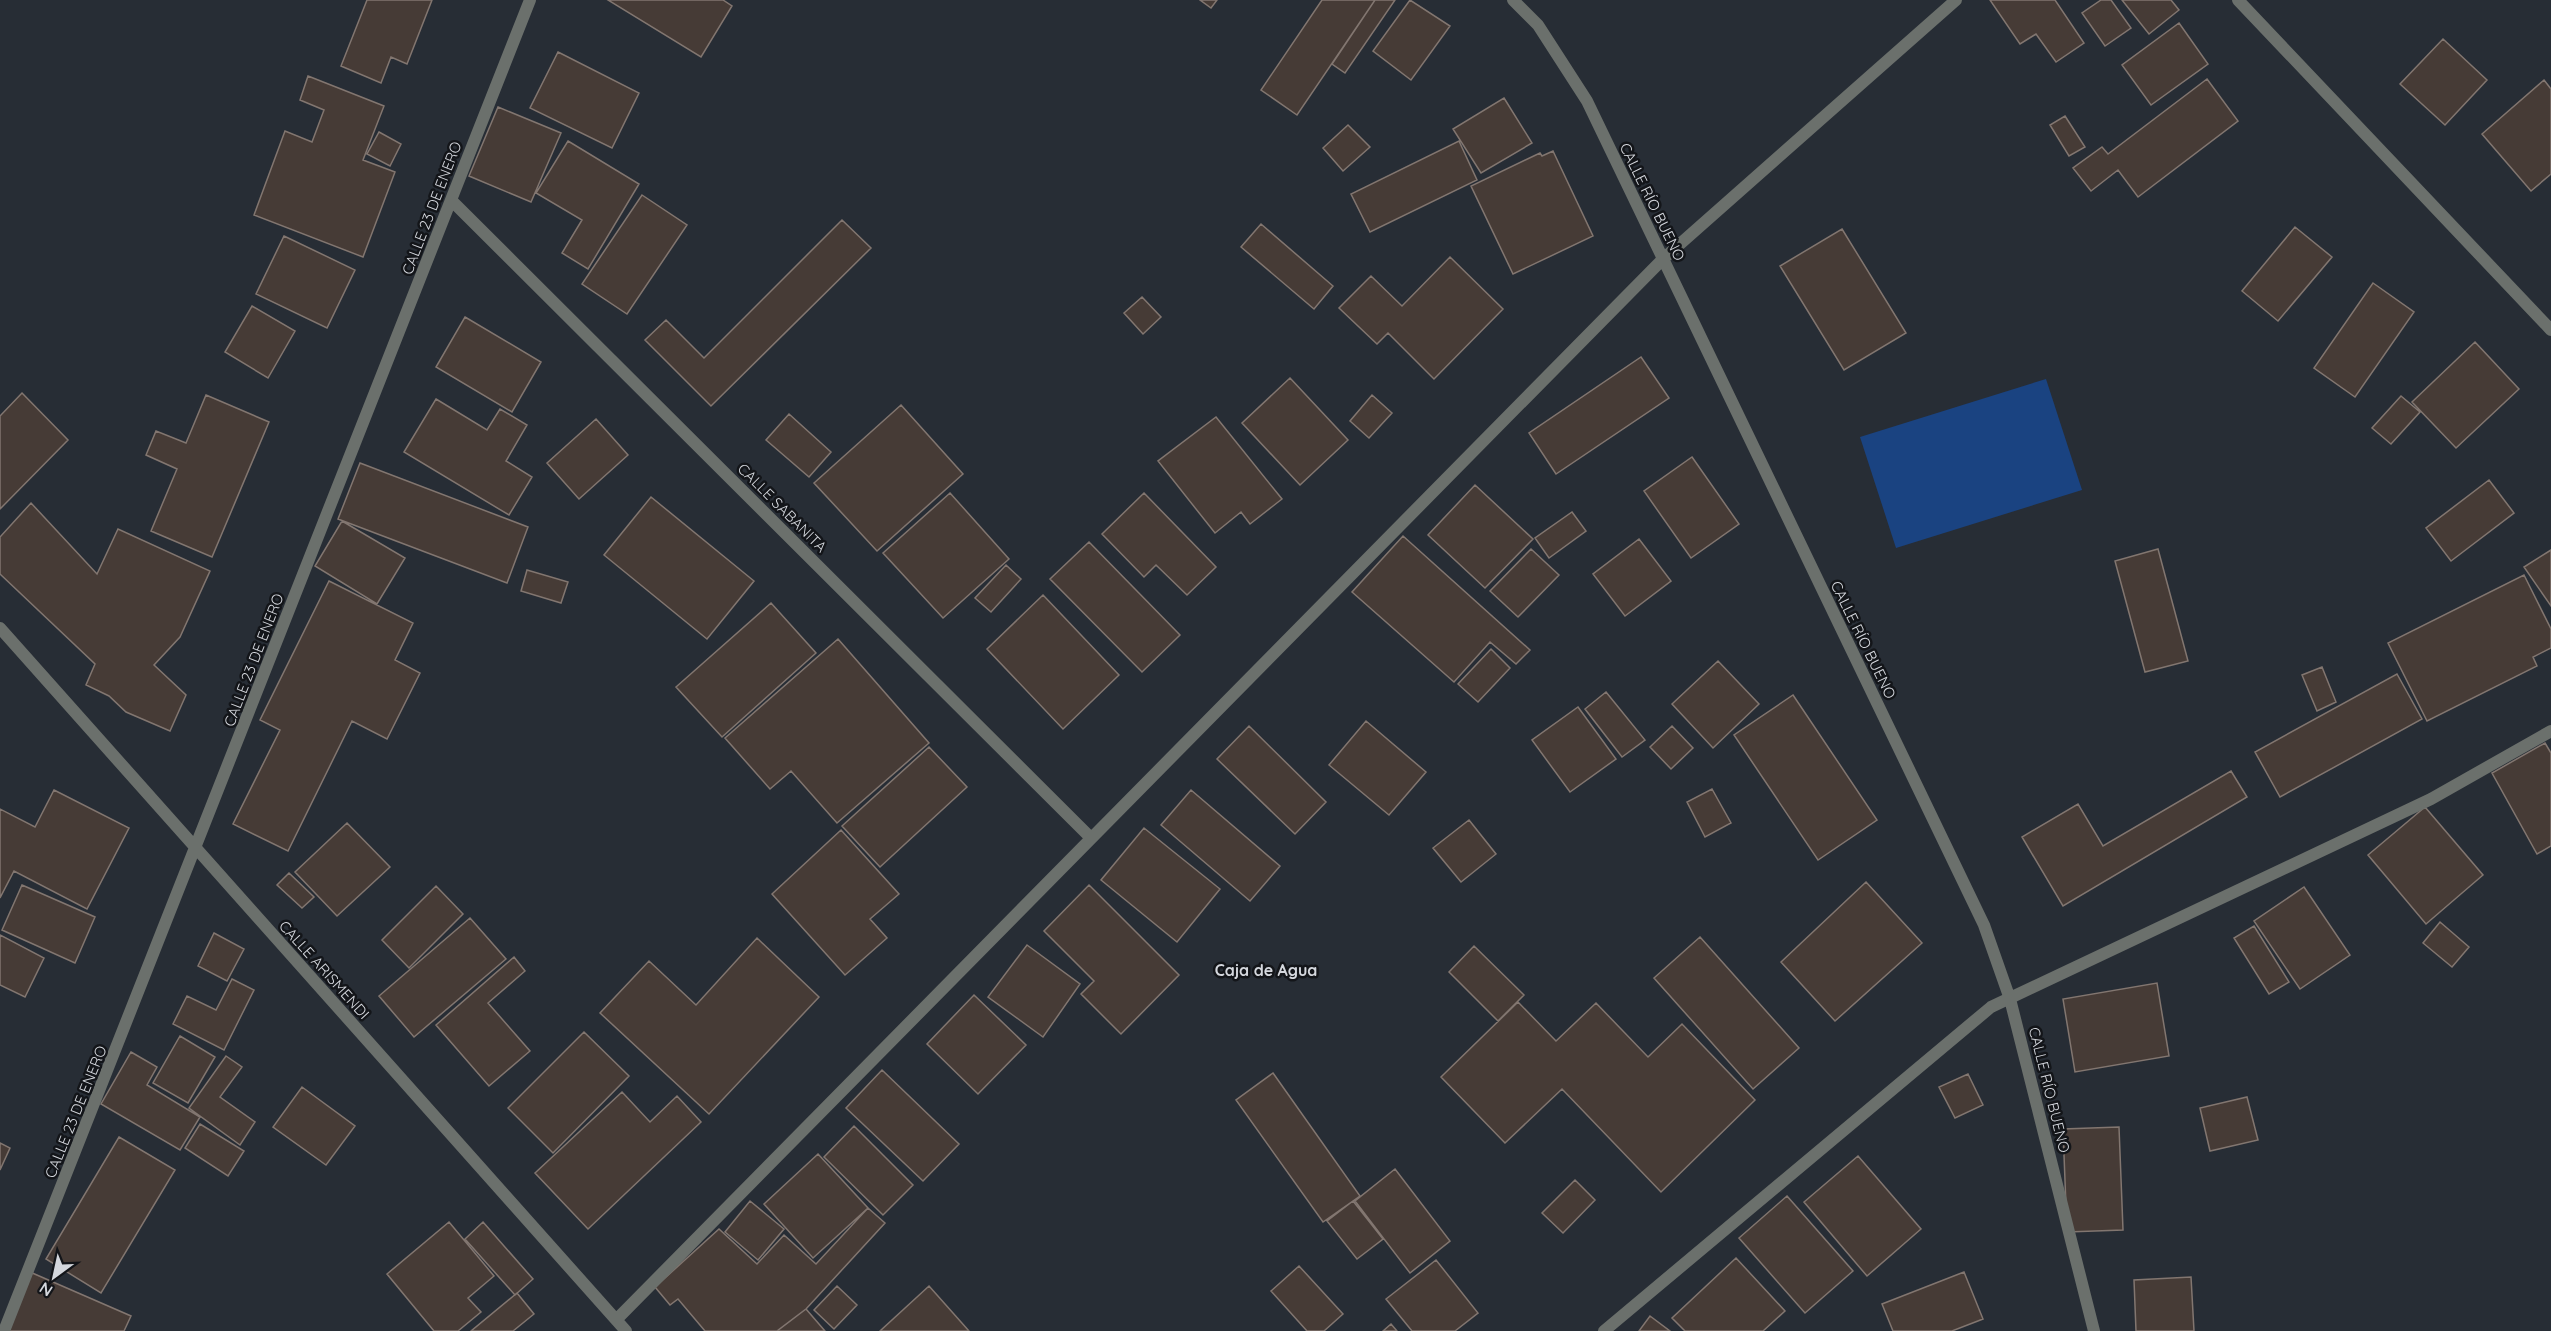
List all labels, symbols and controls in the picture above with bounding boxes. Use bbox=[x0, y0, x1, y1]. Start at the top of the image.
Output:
street label: CALLE 23 DE ENERO bbox=[397, 139, 466, 277]
street label: CALLE RÍO BUENO bbox=[1616, 140, 1689, 264]
street label: CALLE SABANITA bbox=[734, 459, 831, 556]
street label: CALLE RÍO BUENO bbox=[1827, 578, 1900, 702]
street label: CALLE 23 DE ENERO bbox=[219, 591, 288, 729]
street label: CALLE ARISMENDI bbox=[275, 916, 374, 1023]
district label: Caja de Agua bbox=[1215, 960, 1317, 980]
street label: CALLE RÍO BUENO bbox=[2025, 1025, 2074, 1155]
street label: CALLE 23 DE ENERO bbox=[40, 1043, 111, 1181]
north arrow bbox=[24, 1247, 84, 1307]
text: N bbox=[35, 1278, 56, 1301]

